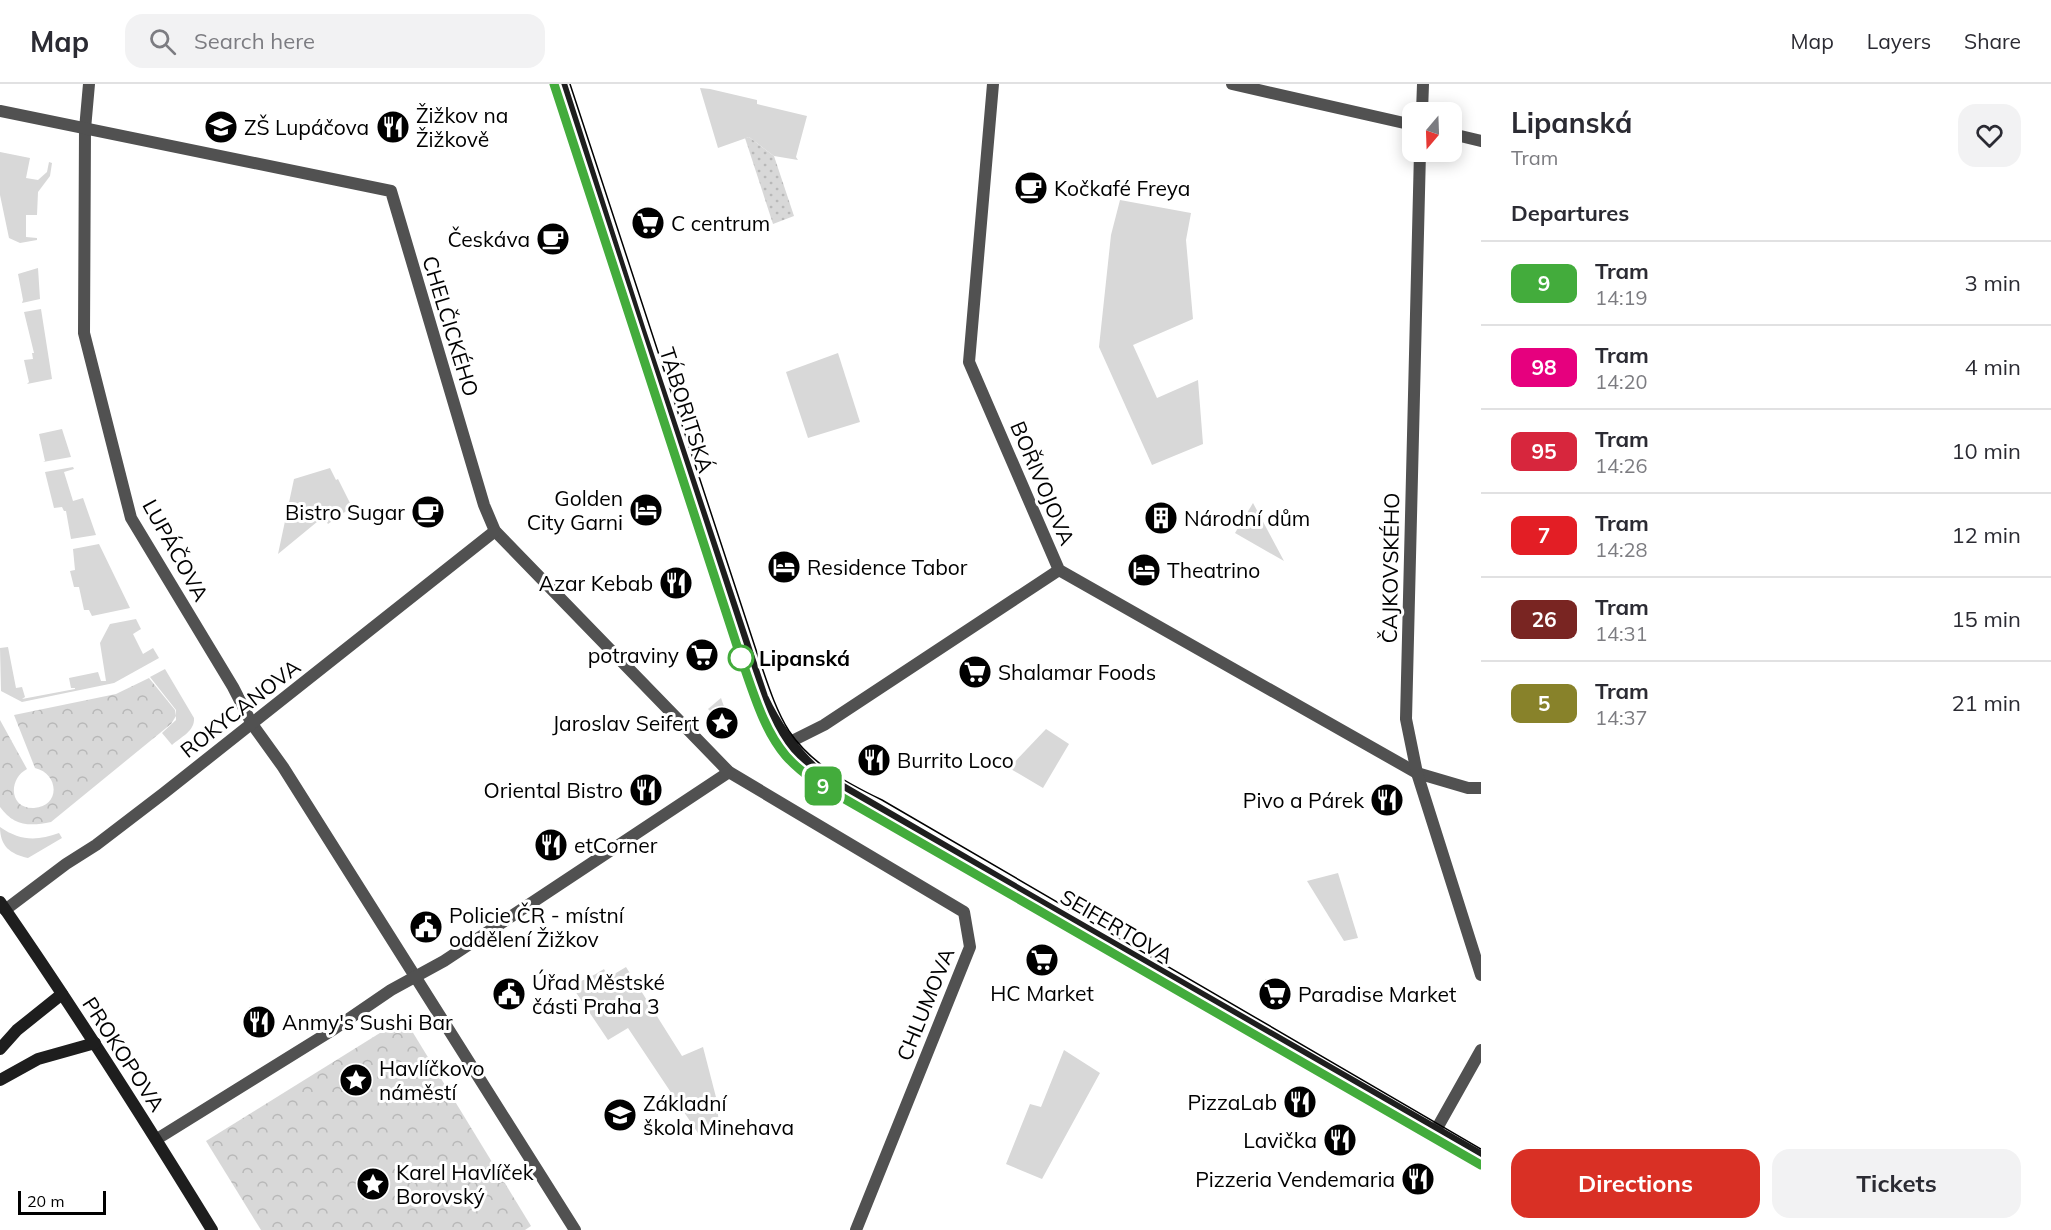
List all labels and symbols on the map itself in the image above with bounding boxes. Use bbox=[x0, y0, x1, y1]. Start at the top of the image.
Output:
place label: Žižkov na Žižkově bbox=[416, 102, 508, 152]
north arrow bbox=[1402, 102, 1462, 162]
school or university icon: ZŠ Lupáčova bbox=[203, 109, 239, 145]
restaurant icon: Žižkov na Žižkově bbox=[375, 109, 411, 145]
place label: ZŠ Lupáčova bbox=[244, 114, 369, 140]
cafe icon: Kočkafé Freya bbox=[1013, 170, 1049, 206]
place label: Kočkafé Freya bbox=[1054, 175, 1190, 201]
supermarket icon: C centrum bbox=[630, 205, 666, 241]
place label: C centrum bbox=[671, 210, 770, 236]
cafe icon: Českáva bbox=[535, 221, 571, 257]
place label: Českáva bbox=[448, 226, 530, 252]
street label: CHELČICKÉHO bbox=[417, 253, 485, 399]
street label: TÁBORITSKÁ bbox=[654, 344, 720, 477]
street label: BOŘIVOJOVA bbox=[1005, 417, 1081, 549]
place label: Golden City Garni bbox=[527, 485, 623, 535]
hotel icon: Golden City Garni bbox=[628, 492, 664, 528]
street label: ČAJKOVSKÉHO bbox=[1376, 492, 1404, 644]
cafe icon: Bistro Sugar bbox=[410, 494, 446, 530]
street label: LUPÁČOVA bbox=[137, 495, 215, 606]
place label: Bistro Sugar bbox=[285, 499, 405, 525]
building icon: Národní dům bbox=[1143, 500, 1179, 536]
place label: Národní dům bbox=[1184, 505, 1310, 531]
hotel icon: Residence Tabor bbox=[766, 549, 802, 585]
hotel icon: Theatrino bbox=[1126, 552, 1162, 588]
place label: Residence Tabor bbox=[807, 554, 968, 580]
place label: Theatrino bbox=[1167, 557, 1260, 583]
restaurant icon: Azar Kebab bbox=[658, 565, 694, 601]
place label: Azar Kebab bbox=[539, 570, 653, 596]
supermarket icon: potraviny bbox=[684, 637, 720, 673]
place label: potraviny bbox=[588, 642, 679, 668]
marker: Lipanská bbox=[728, 645, 754, 671]
place label: Lipanská bbox=[759, 645, 850, 671]
street label: ROKYCANOVA bbox=[175, 653, 306, 763]
supermarket icon: Shalamar Foods bbox=[957, 654, 993, 690]
place label: Shalamar Foods bbox=[998, 659, 1156, 685]
place icon: Jaroslav Seifert bbox=[704, 705, 740, 741]
place label: Jaroslav Seifert bbox=[552, 710, 699, 736]
restaurant icon: Burrito Loco bbox=[856, 742, 892, 778]
place label: Burrito Loco bbox=[897, 747, 1014, 773]
line badge: 9 bbox=[804, 766, 842, 806]
restaurant icon: Oriental Bistro bbox=[628, 772, 664, 808]
place label: Oriental Bistro bbox=[484, 777, 623, 803]
restaurant icon: Pivo a Párek bbox=[1369, 782, 1405, 818]
place label: Pivo a Párek bbox=[1243, 787, 1364, 813]
restaurant icon: etCorner bbox=[533, 827, 569, 863]
place label: etCorner bbox=[574, 832, 658, 858]
street label: SEIFERTOVA bbox=[1056, 883, 1178, 969]
place label: Policie ČR - místní oddělení Žižkov bbox=[449, 902, 625, 952]
public building icon: Policie ČR - místní oddělení Žižkov bbox=[408, 909, 444, 945]
supermarket icon: HC Market bbox=[1024, 942, 1060, 978]
street label: CHLUMOVA bbox=[891, 943, 960, 1064]
place label: Úřad Městské části Praha 3 bbox=[532, 969, 665, 1019]
public building icon: Úřad Městské části Praha 3 bbox=[491, 976, 527, 1012]
supermarket icon: Paradise Market bbox=[1257, 976, 1293, 1012]
place label: HC Market bbox=[990, 980, 1094, 1006]
place label: Paradise Market bbox=[1298, 981, 1456, 1007]
street label: PROKOPOVA bbox=[77, 992, 171, 1117]
restaurant icon: Anmy's Sushi Bar bbox=[241, 1004, 277, 1040]
place label: Anmy's Sushi Bar bbox=[282, 1009, 453, 1035]
place label: Havlíčkovo náměstí bbox=[379, 1055, 485, 1105]
place icon: Havlíčkovo náměstí bbox=[338, 1062, 374, 1098]
restaurant icon: PizzaLab bbox=[1282, 1084, 1318, 1120]
place label: PizzaLab bbox=[1187, 1089, 1277, 1115]
place label: Základní škola Minehava bbox=[643, 1090, 794, 1140]
school or university icon: Základní škola Minehava bbox=[602, 1097, 638, 1133]
restaurant icon: Lavička bbox=[1322, 1122, 1358, 1158]
place label: Lavička bbox=[1243, 1127, 1317, 1153]
place label: Karel Havlíček Borovský bbox=[396, 1159, 534, 1209]
restaurant icon: Pizzeria Vendemaria bbox=[1400, 1161, 1436, 1197]
place icon: Karel Havlíček Borovský bbox=[355, 1166, 391, 1202]
place label: Pizzeria Vendemaria bbox=[1195, 1166, 1395, 1192]
scale bar bbox=[18, 1188, 106, 1216]

